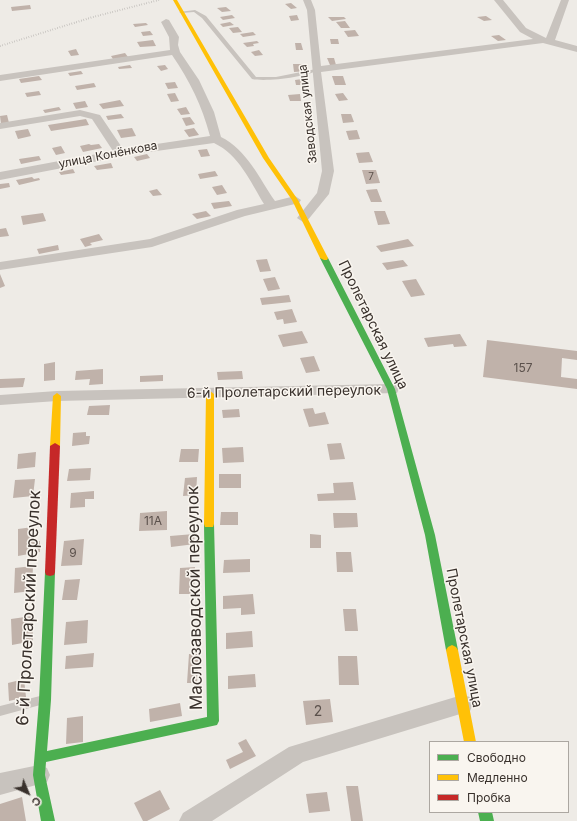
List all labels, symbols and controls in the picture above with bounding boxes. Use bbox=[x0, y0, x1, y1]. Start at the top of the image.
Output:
street label: Заводская улица bbox=[296, 64, 320, 164]
street label: улица Конёнкова bbox=[57, 138, 159, 172]
house number: 7 bbox=[368, 171, 374, 183]
street label: Пролетарская улица bbox=[334, 258, 412, 392]
house number: 157 bbox=[514, 361, 532, 375]
street label: 6-й Пролетарский переулок bbox=[187, 382, 381, 402]
street label: Маслозаводской переулок bbox=[183, 486, 207, 710]
street label: 6-й Пролетарский переулок bbox=[13, 490, 45, 726]
house number: 11А bbox=[144, 514, 162, 528]
house number: 9 bbox=[69, 546, 77, 560]
street label: Пролетарская улица bbox=[442, 567, 486, 709]
house number: 2 bbox=[314, 704, 322, 720]
legend bbox=[429, 741, 569, 813]
text: Свободно bbox=[467, 750, 526, 765]
text: Медленно bbox=[467, 770, 528, 785]
north arrow bbox=[8, 773, 48, 813]
text: Пробка bbox=[467, 790, 511, 805]
text: С bbox=[29, 794, 44, 809]

